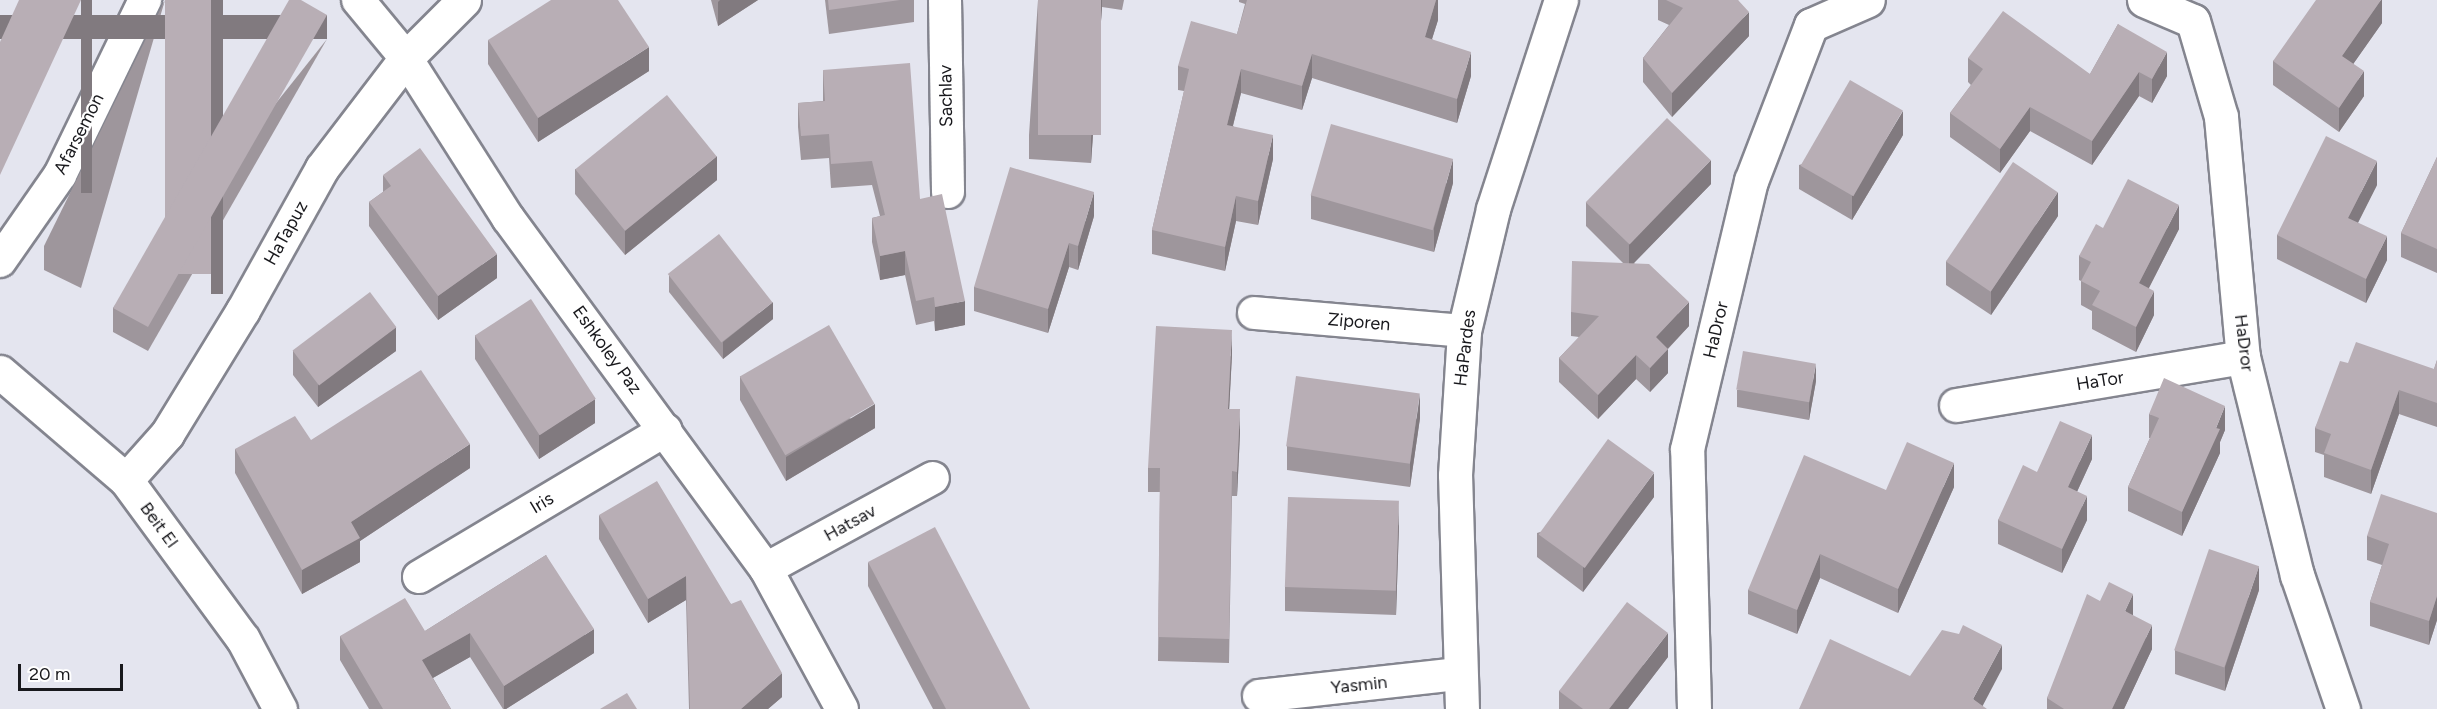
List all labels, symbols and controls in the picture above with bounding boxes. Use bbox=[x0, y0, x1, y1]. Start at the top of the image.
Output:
street label: Sachlav bbox=[935, 65, 957, 127]
street label: Afarsemon bbox=[49, 90, 109, 178]
street label: HaTapuz bbox=[260, 197, 312, 269]
street label: HaDror bbox=[1699, 299, 1733, 361]
street label: Eshkoley Paz bbox=[568, 302, 646, 398]
street label: HaPardes bbox=[1450, 308, 1480, 388]
street label: Ziporen bbox=[1327, 309, 1391, 335]
street label: HaDror bbox=[2230, 313, 2258, 373]
street label: HaTor bbox=[2075, 367, 2125, 395]
street label: Iris bbox=[526, 488, 558, 518]
street label: Beit El bbox=[135, 498, 183, 552]
street label: Hatsav bbox=[820, 500, 880, 546]
scale bar bbox=[21, 652, 126, 690]
text: 20 m bbox=[29, 663, 70, 685]
street label: Yasmin bbox=[1330, 671, 1388, 699]

